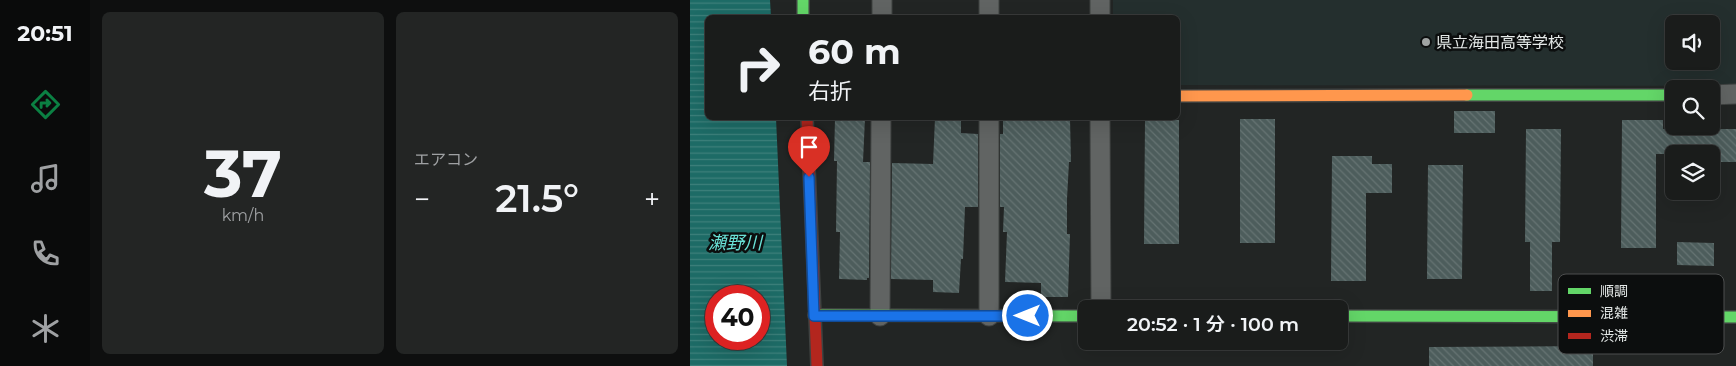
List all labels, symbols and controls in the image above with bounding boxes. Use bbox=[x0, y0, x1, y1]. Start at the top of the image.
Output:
map controls bbox=[1665, 15, 1720, 200]
button: sound bbox=[1665, 15, 1720, 70]
text: 20:51 bbox=[17, 20, 73, 47]
text: 60 m bbox=[808, 30, 901, 73]
place label: 県立海田高等学校 bbox=[1436, 33, 1564, 52]
icon: right bbox=[725, 35, 790, 100]
marker: 県立海田高等学校 bbox=[1420, 36, 1432, 48]
text: 右折 bbox=[808, 78, 852, 105]
button: search bbox=[1665, 80, 1720, 135]
icon: directions bbox=[28, 87, 63, 122]
pin bbox=[788, 126, 830, 177]
icon: arrive bbox=[795, 133, 823, 161]
text: 37 bbox=[204, 134, 282, 213]
button: layers bbox=[1665, 145, 1720, 200]
text: エアコン bbox=[414, 150, 478, 169]
icon: music bbox=[28, 161, 63, 196]
text: 21.5° bbox=[495, 175, 579, 222]
text: − bbox=[414, 182, 430, 216]
text: + bbox=[644, 182, 660, 216]
text: km/h bbox=[222, 206, 264, 225]
water label: 瀬野川 bbox=[708, 232, 764, 254]
icon: phone bbox=[28, 236, 63, 271]
legend bbox=[1558, 274, 1724, 354]
text: 順調 bbox=[1600, 282, 1628, 300]
speed limit sign: 40 bbox=[705, 285, 770, 350]
position arrow bbox=[1001, 289, 1053, 341]
text: 混雑 bbox=[1600, 304, 1628, 322]
icon: climate bbox=[28, 311, 63, 346]
text: 20:52 · 1 分 · 100 m bbox=[1127, 313, 1299, 336]
text: 渋滞 bbox=[1600, 327, 1628, 345]

